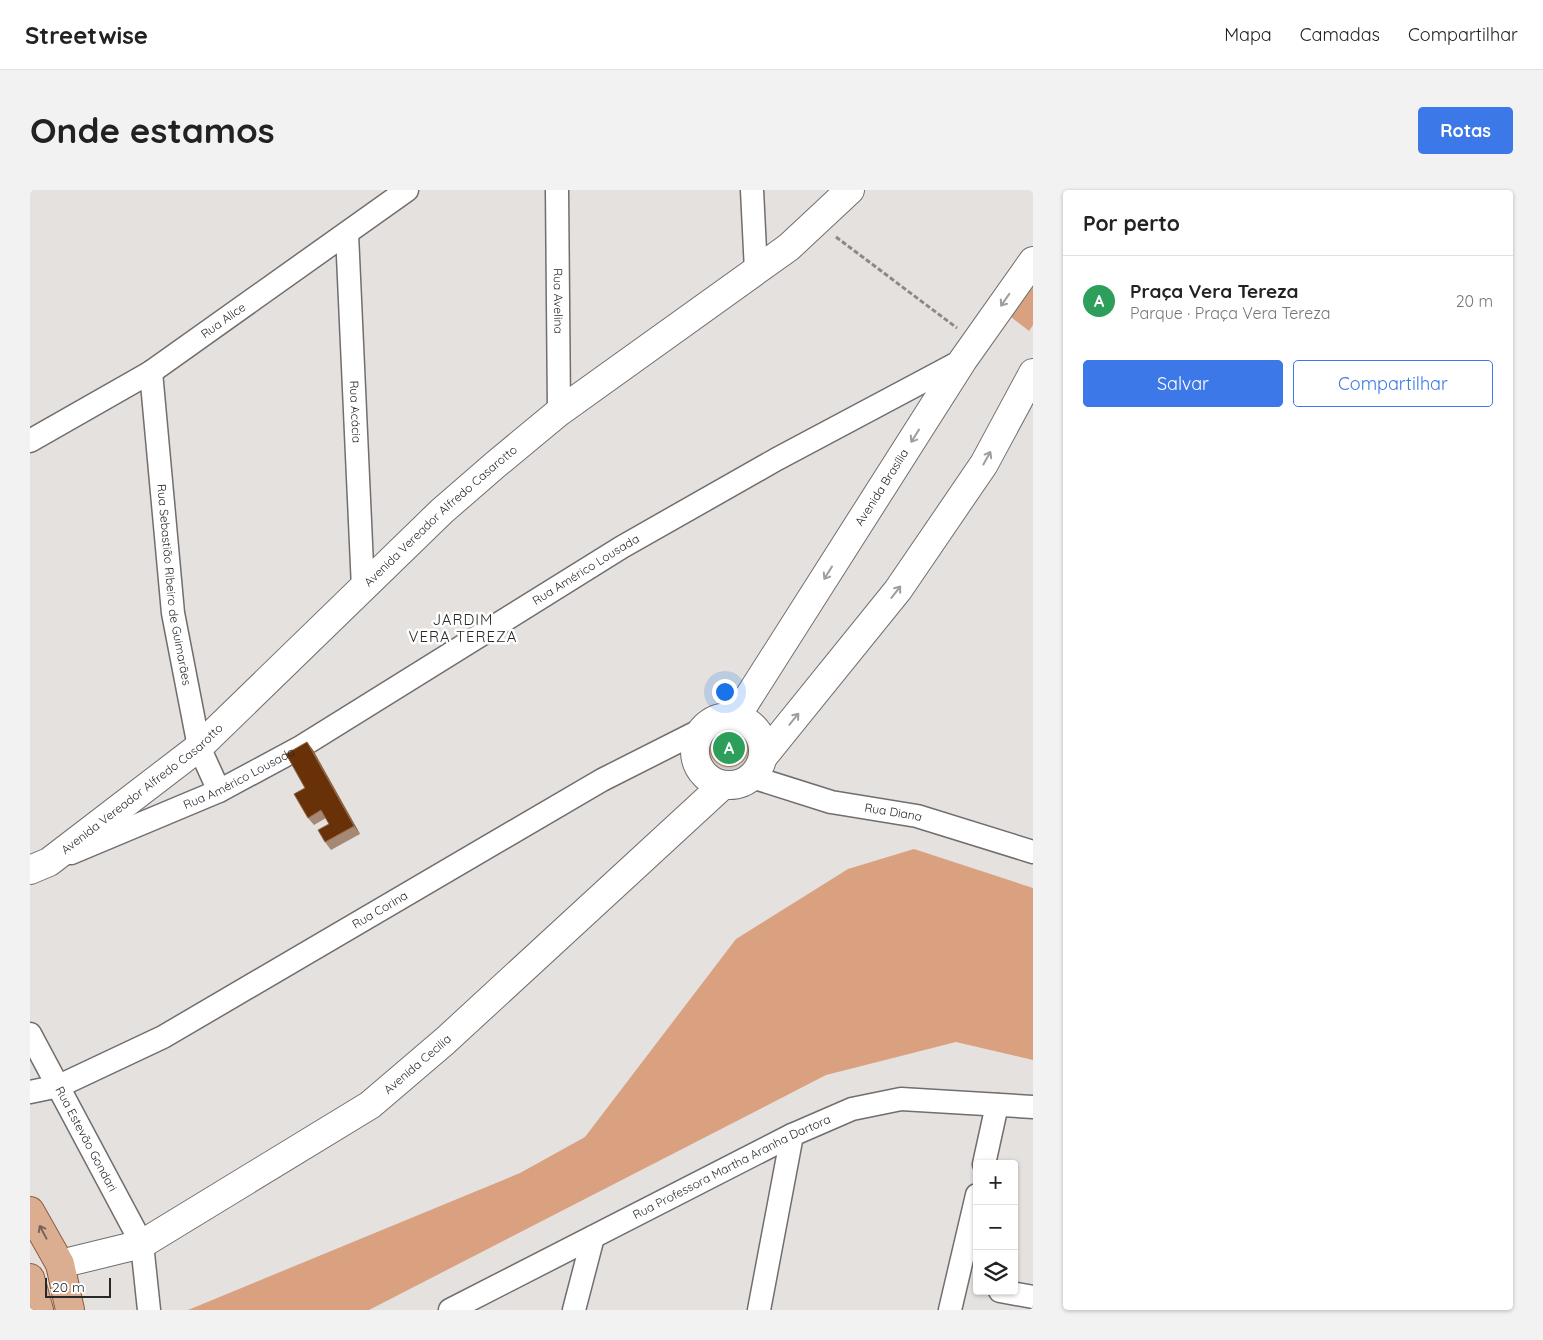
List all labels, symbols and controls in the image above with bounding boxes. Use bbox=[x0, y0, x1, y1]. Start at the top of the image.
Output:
text: Streetwise bbox=[25, 20, 148, 50]
text: Mapa bbox=[1224, 23, 1272, 46]
text: Camadas bbox=[1300, 23, 1380, 46]
text: Compartilhar bbox=[1408, 23, 1518, 46]
button: Rotas bbox=[1418, 107, 1513, 154]
text: Onde estamos bbox=[30, 108, 275, 152]
text: Por perto bbox=[1083, 210, 1180, 236]
street label: Rua Avelina bbox=[551, 268, 566, 334]
text: Praça Vera Tereza bbox=[1130, 279, 1298, 303]
text: A bbox=[1094, 291, 1104, 311]
text: 20 m bbox=[1456, 291, 1493, 311]
one-way arrow bbox=[1000, 293, 1010, 307]
street label: Rua Alice bbox=[198, 299, 248, 341]
text: Parque · Praça Vera Tereza bbox=[1130, 303, 1331, 323]
button: Salvar bbox=[1083, 360, 1283, 407]
button: Compartilhar bbox=[1293, 360, 1493, 407]
street label: Rua Acácia bbox=[347, 380, 364, 443]
one-way arrow bbox=[910, 428, 920, 442]
street label: Avenida Vereador Alfredo Casarotto bbox=[361, 442, 520, 589]
street label: Avenida Brasília bbox=[852, 446, 912, 528]
one-way arrow bbox=[982, 450, 992, 465]
street label: Rua Sebastião Ribeiro de Guimarães bbox=[154, 483, 195, 687]
street label: Rua Américo Lousada bbox=[529, 531, 642, 608]
one-way arrow bbox=[822, 565, 832, 579]
one-way arrow bbox=[891, 585, 901, 599]
district label: JARDIM VERA TEREZA bbox=[409, 610, 517, 646]
your location bbox=[712, 679, 738, 705]
one-way arrow bbox=[788, 712, 799, 725]
street label: Avenida Vereador Alfredo Casarotto bbox=[58, 720, 226, 857]
pin: A bbox=[713, 729, 745, 767]
street label: Rua Américo Lousada bbox=[181, 744, 297, 812]
street label: Rua Diana bbox=[864, 800, 924, 824]
street label: Rua Corina bbox=[349, 887, 410, 932]
street label: Avenida Cecilia bbox=[380, 1031, 454, 1097]
street label: Rua Estevão Gondari bbox=[52, 1084, 121, 1194]
street label: Rua Professora Martha Aranha Dartora bbox=[630, 1111, 833, 1222]
map controls bbox=[973, 1160, 1018, 1295]
button: + bbox=[973, 1160, 1018, 1205]
button: − bbox=[973, 1205, 1018, 1250]
one-way arrow bbox=[37, 1225, 47, 1239]
button: layers bbox=[973, 1250, 1018, 1295]
scale bar bbox=[45, 1275, 111, 1298]
text: 20 m bbox=[52, 1278, 85, 1296]

